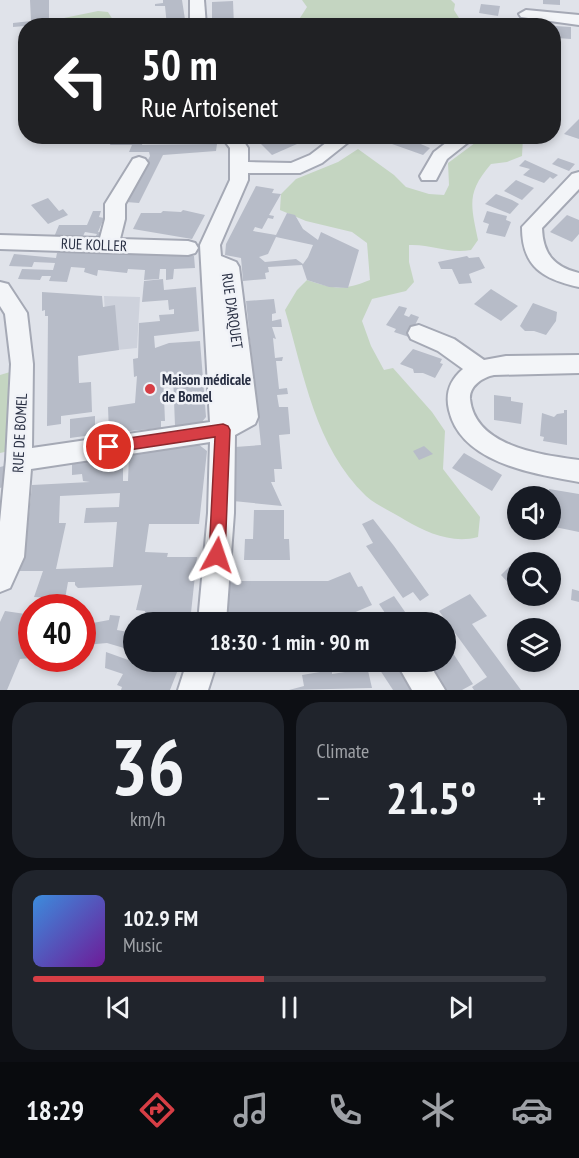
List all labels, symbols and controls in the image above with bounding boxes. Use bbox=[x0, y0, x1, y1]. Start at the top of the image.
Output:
text: 50 m bbox=[141, 37, 218, 92]
icon: left bbox=[42, 42, 120, 120]
text: Rue Artoisenet bbox=[141, 90, 278, 124]
street label: RUE KOLLER bbox=[61, 234, 127, 255]
street label: RUE D'ARQUET bbox=[218, 272, 247, 350]
place label: Maison médicale de Bomel bbox=[162, 370, 251, 406]
marker: Maison médicale de Bomel bbox=[143, 382, 157, 396]
street label: RUE DE BOMEL bbox=[8, 392, 31, 473]
pin bbox=[83, 421, 134, 472]
icon: arrive bbox=[92, 430, 125, 463]
map controls bbox=[507, 486, 561, 672]
button: sound bbox=[507, 486, 561, 540]
position arrow bbox=[185, 523, 249, 587]
button: search bbox=[507, 552, 561, 606]
speed limit sign: 40 bbox=[18, 594, 96, 672]
button: layers bbox=[507, 618, 561, 672]
text: 18:30 · 1 min · 90 m bbox=[210, 628, 369, 656]
text: 36 bbox=[110, 716, 185, 817]
text: Climate bbox=[317, 738, 369, 764]
text: 21.5° bbox=[386, 768, 476, 826]
text: − bbox=[317, 776, 330, 819]
text: + bbox=[532, 776, 546, 819]
text: km/h bbox=[130, 806, 165, 832]
text: 102.9 FM bbox=[123, 904, 198, 932]
text: Music bbox=[123, 932, 163, 958]
icon: previous bbox=[102, 991, 135, 1024]
icon: pause bbox=[273, 991, 306, 1024]
icon: next bbox=[444, 991, 477, 1024]
icon: directions bbox=[136, 1089, 178, 1131]
icon: music bbox=[230, 1089, 272, 1131]
icon: phone bbox=[324, 1089, 366, 1131]
icon: climate bbox=[417, 1089, 459, 1131]
icon: car bbox=[511, 1089, 553, 1131]
text: 18:29 bbox=[26, 1093, 84, 1127]

